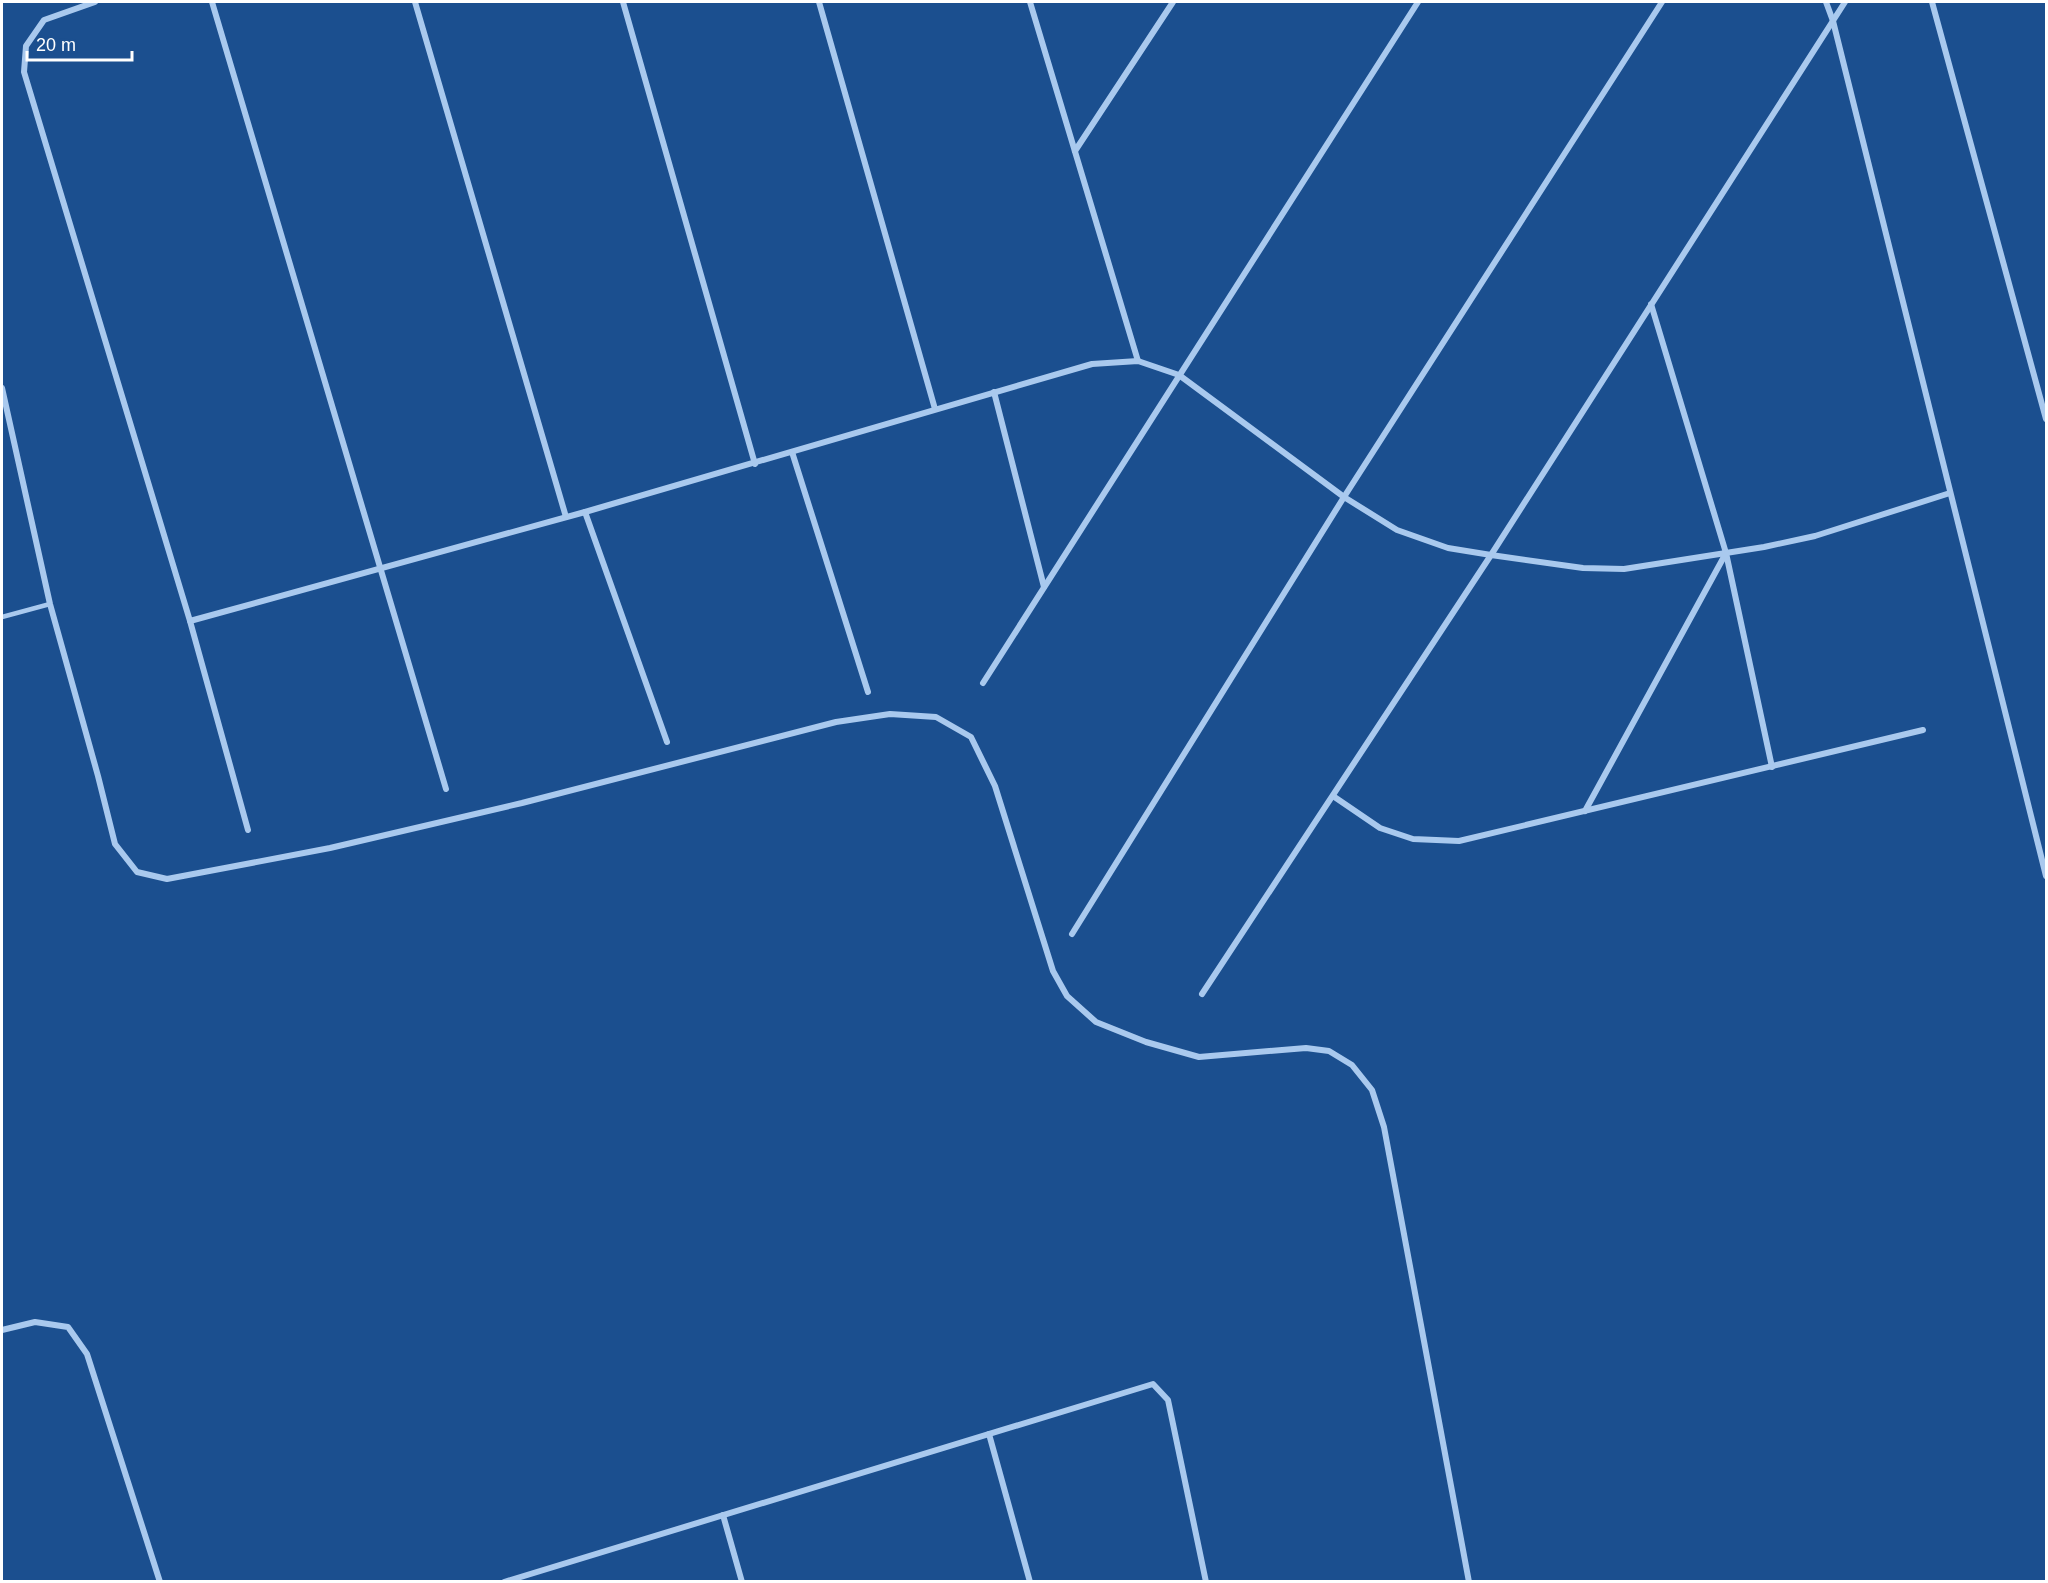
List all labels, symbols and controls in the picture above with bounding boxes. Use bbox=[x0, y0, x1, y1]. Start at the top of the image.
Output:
scale bar bbox=[27, 24, 132, 62]
text: 20 m bbox=[36, 35, 76, 55]

